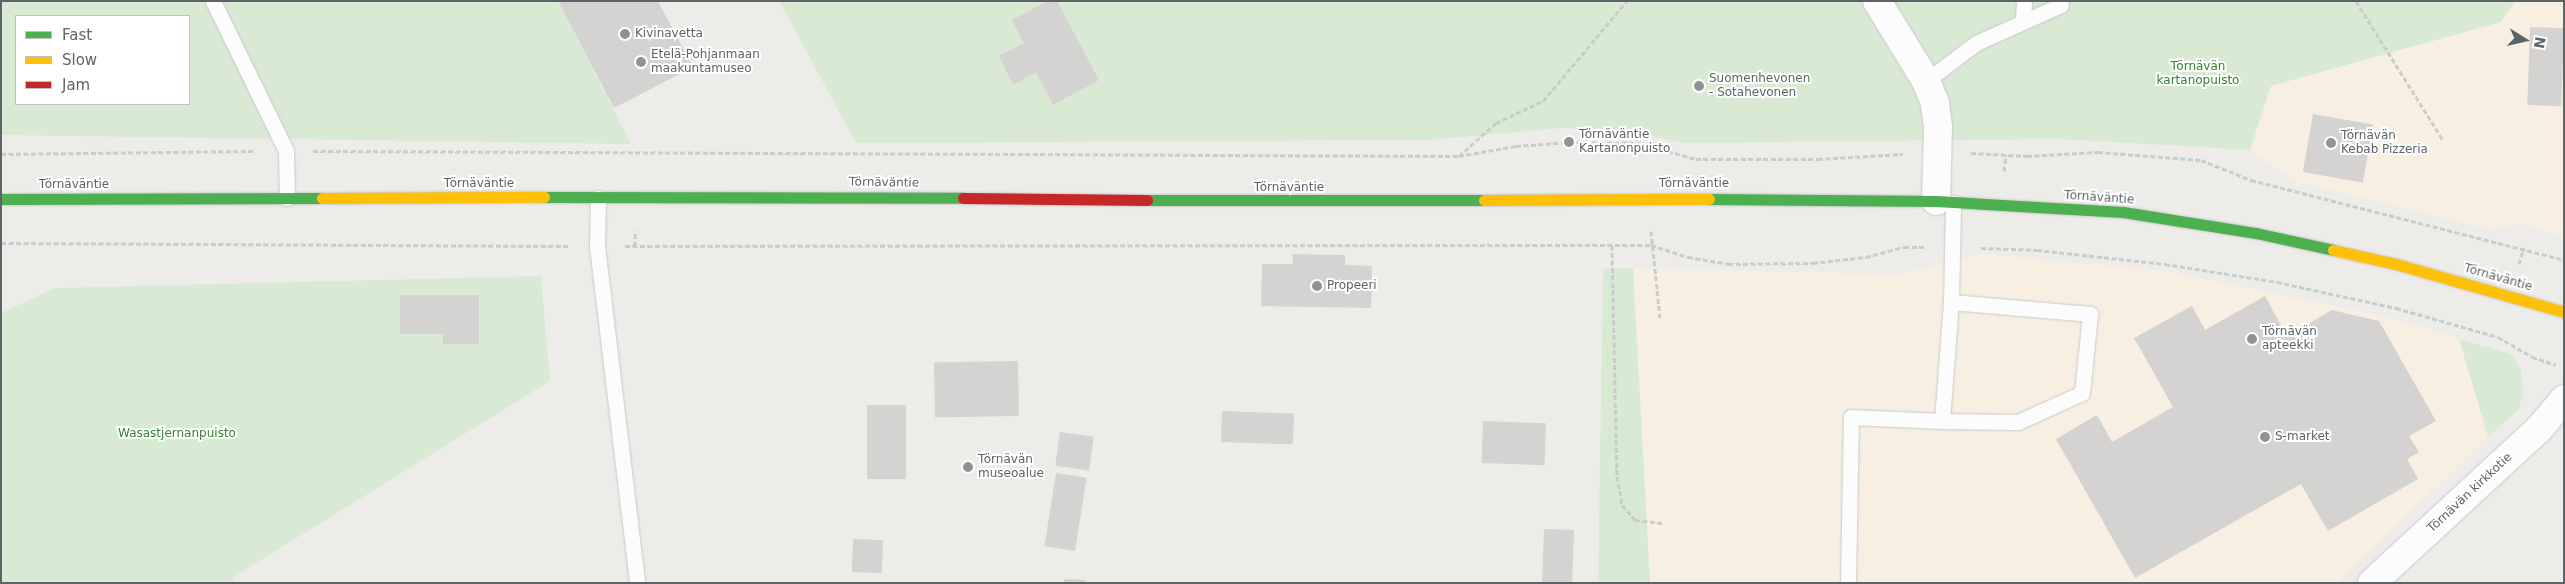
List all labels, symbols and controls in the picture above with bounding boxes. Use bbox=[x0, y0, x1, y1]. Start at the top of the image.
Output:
legend bbox=[15, 15, 190, 105]
north arrow bbox=[2500, 15, 2550, 65]
text: Fast bbox=[62, 26, 92, 44]
place label: Kivinavetta bbox=[635, 27, 703, 41]
marker: Kivinavetta bbox=[619, 28, 631, 40]
text: N bbox=[2531, 35, 2549, 50]
place label: Etelä-Pohjanmaan maakuntamuseo bbox=[651, 48, 760, 76]
text: Slow bbox=[62, 51, 97, 69]
marker: Etelä-Pohjanmaan maakuntamuseo bbox=[635, 56, 647, 68]
park label: Törnävän kartanopuisto bbox=[2157, 60, 2239, 88]
place label: Suomenhevonen - Sotahevonen bbox=[1709, 72, 1810, 100]
text: Jam bbox=[62, 76, 90, 94]
marker: Suomenhevonen - Sotahevonen bbox=[1693, 80, 1705, 92]
place label: Törnäväntie Kartanonpuisto bbox=[1579, 128, 1670, 156]
place label: Törnävän Kebab Pizzeria bbox=[2341, 129, 2428, 157]
marker: Törnäväntie Kartanonpuisto bbox=[1563, 136, 1575, 148]
marker: Törnävän Kebab Pizzeria bbox=[2325, 137, 2337, 149]
street label: Törnäväntie bbox=[849, 175, 919, 191]
street label: Törnäväntie bbox=[444, 177, 514, 191]
street label: Törnäväntie bbox=[1659, 177, 1729, 191]
street label: Törnäväntie bbox=[39, 178, 109, 192]
street label: Törnäväntie bbox=[1254, 181, 1324, 195]
street label: Törnäväntie bbox=[2063, 188, 2135, 208]
street label: Törnäväntie bbox=[2462, 261, 2534, 295]
place label: Propeeri bbox=[1327, 279, 1377, 293]
marker: Propeeri bbox=[1311, 280, 1323, 292]
place label: Törnävän apteekki bbox=[2262, 325, 2317, 353]
marker: Törnävän apteekki bbox=[2246, 333, 2258, 345]
park label: Wasastjernanpuisto bbox=[118, 427, 236, 441]
place label: S-market bbox=[2275, 430, 2330, 444]
marker: S-market bbox=[2259, 431, 2271, 443]
street label: Törnävän kirkkotie bbox=[2425, 450, 2515, 536]
place label: Törnävän museoalue bbox=[978, 453, 1044, 481]
marker: Törnävän museoalue bbox=[962, 461, 974, 473]

